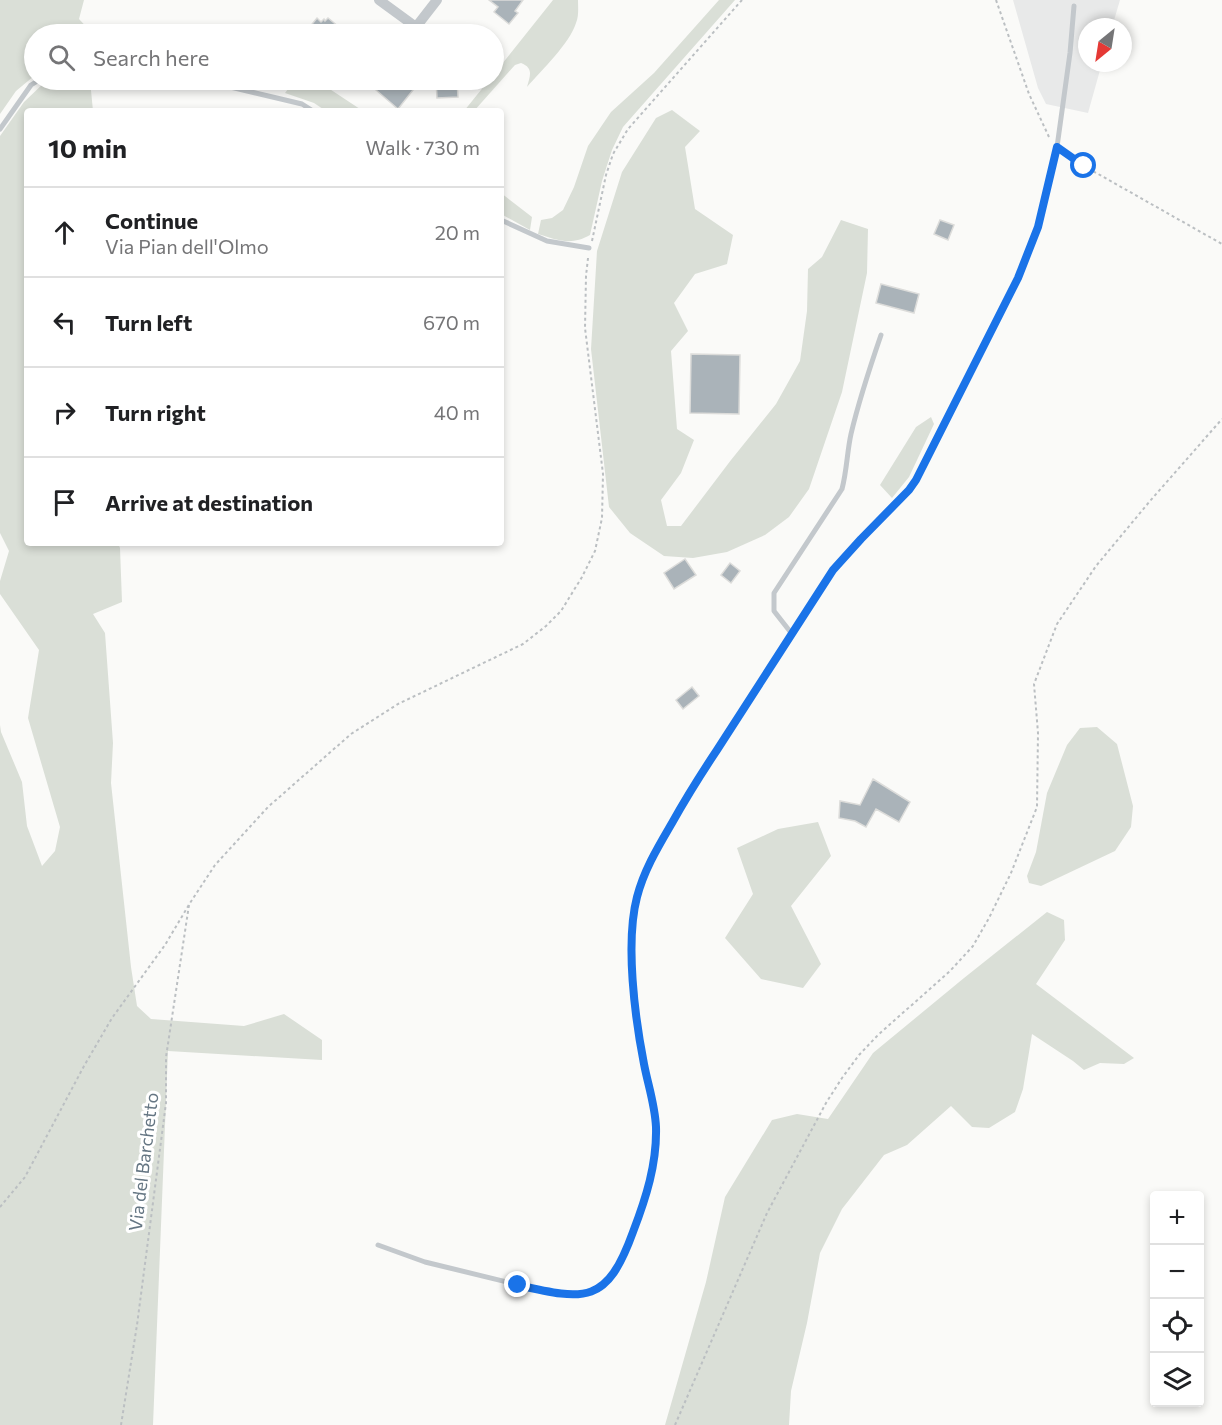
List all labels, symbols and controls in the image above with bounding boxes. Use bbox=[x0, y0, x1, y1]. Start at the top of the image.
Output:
north arrow bbox=[1078, 18, 1132, 72]
search box bbox=[24, 24, 504, 90]
icon: search bbox=[45, 41, 78, 74]
text: Search here bbox=[93, 44, 209, 71]
text: 10 min bbox=[48, 132, 127, 163]
text: Walk · 730 m bbox=[366, 135, 480, 159]
route start bbox=[1070, 152, 1096, 178]
text: Continue bbox=[105, 207, 198, 234]
icon: ahead bbox=[48, 216, 81, 249]
text: 20 m bbox=[435, 220, 480, 244]
text: Via Pian dell'Olmo bbox=[105, 234, 269, 258]
icon: left bbox=[48, 306, 81, 339]
text: Turn left bbox=[105, 309, 192, 336]
text: 670 m bbox=[423, 310, 480, 334]
icon: right bbox=[48, 396, 81, 429]
text: Turn right bbox=[105, 399, 206, 426]
text: 40 m bbox=[434, 400, 480, 424]
icon: arrive bbox=[48, 486, 81, 519]
text: Arrive at destination bbox=[105, 489, 313, 516]
street label: Via del Barchetto bbox=[124, 1091, 162, 1233]
map controls bbox=[1150, 1191, 1204, 1407]
button: + bbox=[1150, 1191, 1204, 1245]
button: − bbox=[1150, 1245, 1204, 1299]
route end bbox=[504, 1271, 530, 1297]
button: locate bbox=[1150, 1299, 1204, 1353]
button: layers bbox=[1150, 1353, 1204, 1407]

